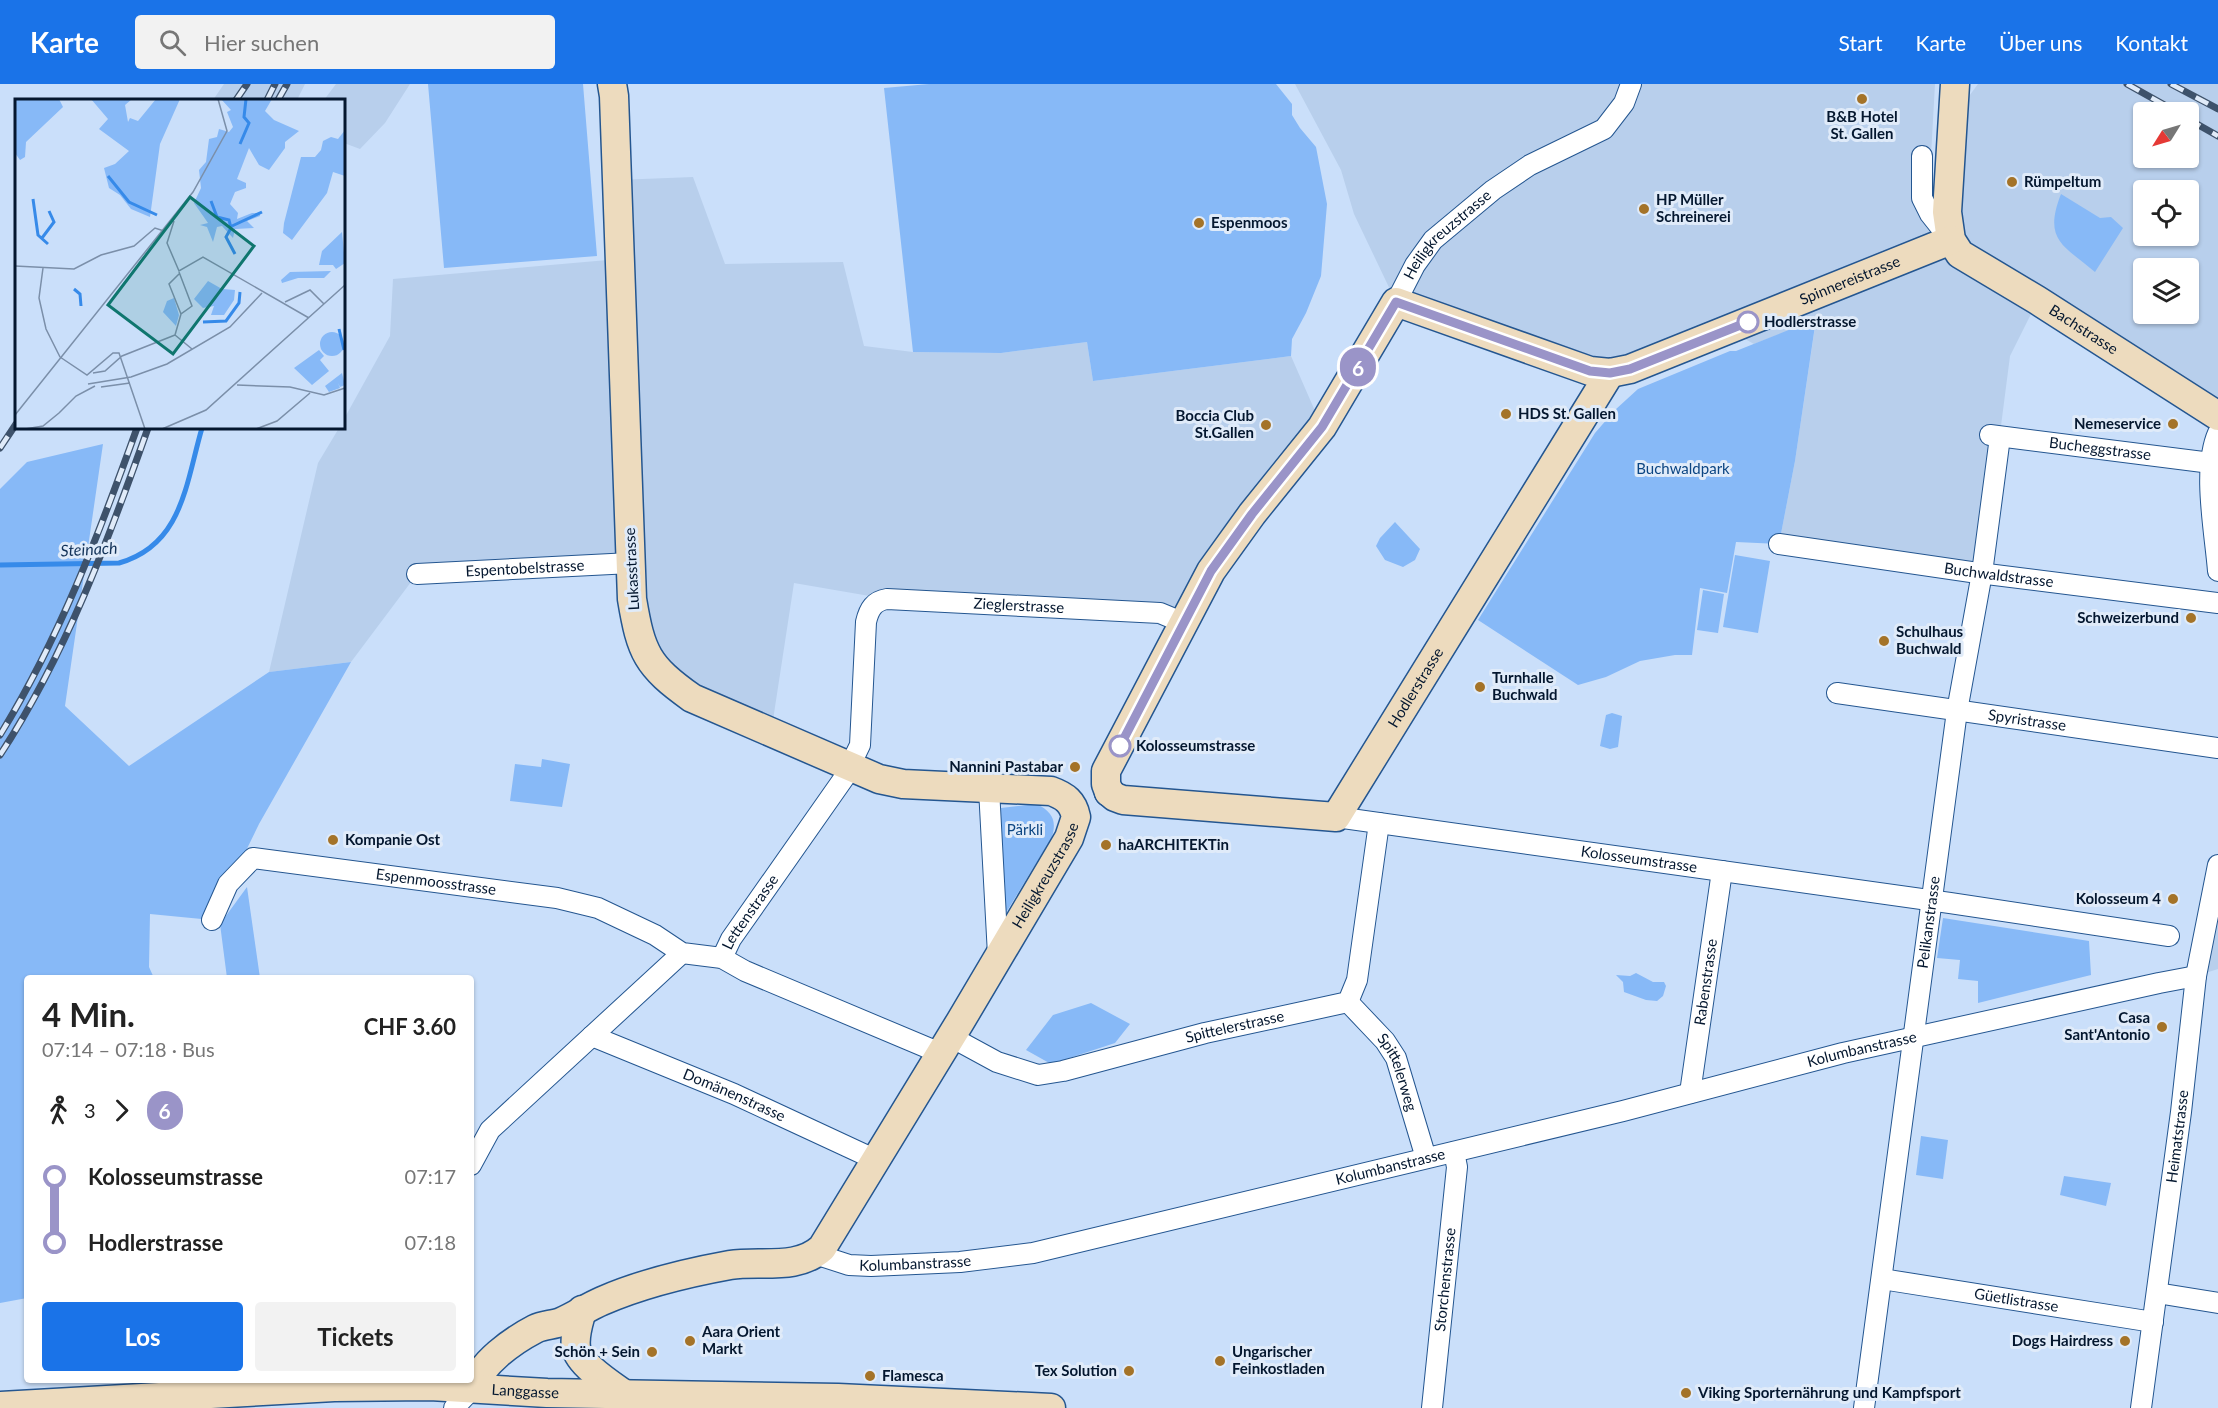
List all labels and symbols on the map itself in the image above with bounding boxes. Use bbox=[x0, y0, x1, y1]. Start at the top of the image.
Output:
marker: B&B Hotel St. Gallen bbox=[1855, 92, 1869, 106]
inset map bbox=[15, 99, 345, 429]
north arrow bbox=[2133, 102, 2199, 168]
place label: B&B Hotel St. Gallen bbox=[1826, 107, 1898, 142]
place label: Rümpeltum bbox=[2024, 172, 2101, 190]
marker: Rümpeltum bbox=[2005, 175, 2019, 189]
street label: Heiligkreuzstrasse bbox=[1399, 185, 1494, 282]
place label: HP Müller Schreinerei bbox=[1656, 190, 1731, 225]
marker: HP Müller Schreinerei bbox=[1637, 202, 1651, 216]
place label: Espenmoos bbox=[1211, 213, 1288, 231]
marker: Espenmoos bbox=[1192, 216, 1206, 230]
street label: Spinnereistrasse bbox=[1797, 251, 1903, 308]
street label: Bachstrasse bbox=[2046, 300, 2122, 358]
marker: Hodlerstrasse bbox=[1737, 311, 1759, 333]
place label: Hodlerstrasse bbox=[1764, 312, 1856, 330]
line badge: 6 bbox=[1338, 348, 1378, 386]
place label: HDS St. Gallen bbox=[1518, 404, 1616, 422]
place label: Boccia Club St.Gallen bbox=[1176, 406, 1254, 441]
marker: HDS St. Gallen bbox=[1499, 407, 1513, 421]
place label: Nemeservice bbox=[2074, 414, 2161, 432]
marker: Nemeservice bbox=[2166, 417, 2180, 431]
marker: Boccia Club St.Gallen bbox=[1259, 418, 1273, 432]
street label: Bucheggstrasse bbox=[2048, 433, 2152, 463]
park label: Buchwaldpark bbox=[1636, 459, 1730, 477]
street label: Lukasstrasse bbox=[620, 527, 642, 611]
water label: Steinach bbox=[60, 538, 118, 559]
street label: Espentobelstrasse bbox=[465, 555, 585, 580]
street label: Buchwaldstrasse bbox=[1943, 558, 2055, 590]
street label: Zieglerstrasse bbox=[973, 593, 1065, 616]
place label: Schweizerbund bbox=[2077, 608, 2179, 626]
marker: Schweizerbund bbox=[2184, 611, 2198, 625]
place label: Schulhaus Buchwald bbox=[1896, 622, 1964, 657]
marker: Schulhaus Buchwald bbox=[1877, 634, 1891, 648]
street label: Hodlerstrasse bbox=[1383, 644, 1446, 730]
place label: Turnhalle Buchwald bbox=[1492, 668, 1558, 703]
marker: Turnhalle Buchwald bbox=[1473, 680, 1487, 694]
street label: Spyristrasse bbox=[1987, 705, 2067, 734]
marker: Kolosseumstrasse bbox=[1109, 735, 1131, 757]
place label: Kolosseumstrasse bbox=[1136, 736, 1255, 754]
place label: Nannini Pastabar bbox=[949, 757, 1063, 775]
marker: Nannini Pastabar bbox=[1068, 760, 1082, 774]
park label: Pärkli bbox=[1007, 820, 1043, 838]
street label: Heiligkreuzstrasse bbox=[1008, 820, 1082, 931]
place label: Kompanie Ost bbox=[345, 830, 441, 848]
marker: Kompanie Ost bbox=[326, 833, 340, 847]
place label: haARCHITEKTin bbox=[1118, 835, 1229, 853]
marker: haARCHITEKTin bbox=[1099, 838, 1113, 852]
street label: Kolosseumstrasse bbox=[1580, 841, 1699, 876]
street label: Espenmoosstrasse bbox=[375, 864, 497, 898]
street label: Lettenstrasse bbox=[717, 871, 782, 952]
street label: Pelikanstrasse bbox=[1913, 875, 1943, 969]
place label: Kolosseum 4 bbox=[2076, 889, 2161, 907]
marker: Kolosseum 4 bbox=[2166, 892, 2180, 906]
street label: Rabenstrasse bbox=[1690, 938, 1720, 1026]
street label: Spittelerstrasse bbox=[1183, 1006, 1286, 1046]
place label: Casa Sant'Antonio bbox=[2064, 1008, 2150, 1043]
marker: Casa Sant'Antonio bbox=[2155, 1020, 2169, 1034]
street label: Kolumbanstrasse bbox=[1805, 1027, 1918, 1070]
street label: Spittelerweg bbox=[1374, 1029, 1422, 1113]
street label: Domänenstrasse bbox=[681, 1064, 789, 1125]
street label: Heimatstrasse bbox=[2162, 1089, 2191, 1184]
street label: Kolumbanstrasse bbox=[1334, 1144, 1447, 1188]
street label: Storchenstrasse bbox=[1430, 1227, 1459, 1332]
street label: Kolumbanstrasse bbox=[859, 1251, 972, 1274]
street label: Güetlistrasse bbox=[1973, 1284, 2060, 1315]
place label: Aara Orient Markt bbox=[701, 1322, 781, 1357]
place label: Dogs Hairdress bbox=[2012, 1331, 2113, 1349]
marker: Aara Orient Markt bbox=[683, 1334, 697, 1348]
marker: Dogs Hairdress bbox=[2118, 1334, 2132, 1348]
place label: Schön + Sein bbox=[555, 1342, 640, 1360]
place label: Ungarischer Feinkostladen bbox=[1232, 1342, 1325, 1377]
marker: Schön + Sein bbox=[645, 1345, 659, 1359]
marker: Ungarischer Feinkostladen bbox=[1213, 1354, 1227, 1368]
place label: Tex Solution bbox=[1035, 1361, 1117, 1379]
marker: Tex Solution bbox=[1122, 1364, 1136, 1378]
place label: Flamesca bbox=[882, 1366, 944, 1384]
marker: Flamesca bbox=[863, 1369, 877, 1383]
street label: Langgasse bbox=[491, 1380, 559, 1401]
place label: Viking Sporternährung und Kampfsport bbox=[1697, 1383, 1961, 1401]
marker: Viking Sporternährung und Kampfsport bbox=[1679, 1386, 1693, 1400]

